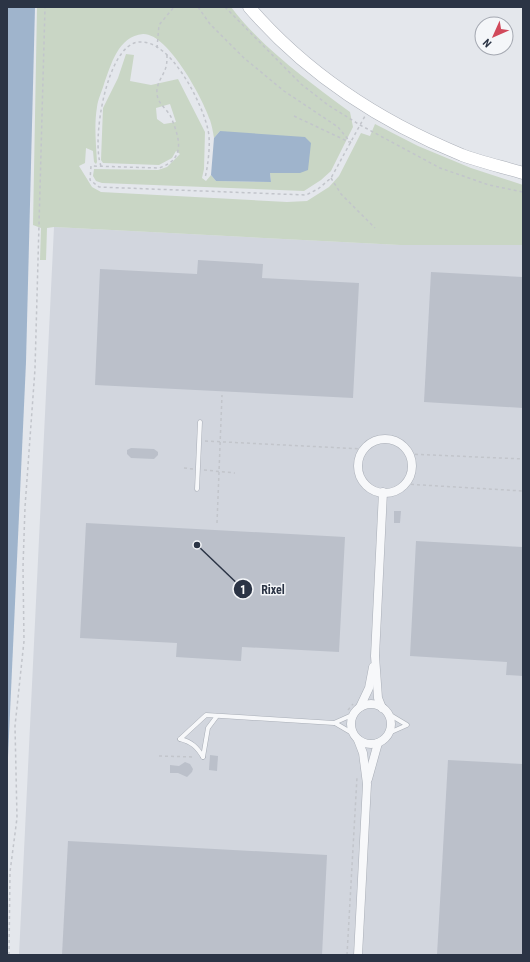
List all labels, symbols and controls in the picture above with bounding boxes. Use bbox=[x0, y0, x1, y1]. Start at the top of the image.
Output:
north arrow bbox=[474, 16, 514, 56]
text: N bbox=[480, 36, 494, 50]
callout: Rixel bbox=[233, 577, 293, 601]
text: 1 bbox=[240, 583, 246, 597]
text: Rixel bbox=[261, 583, 285, 597]

